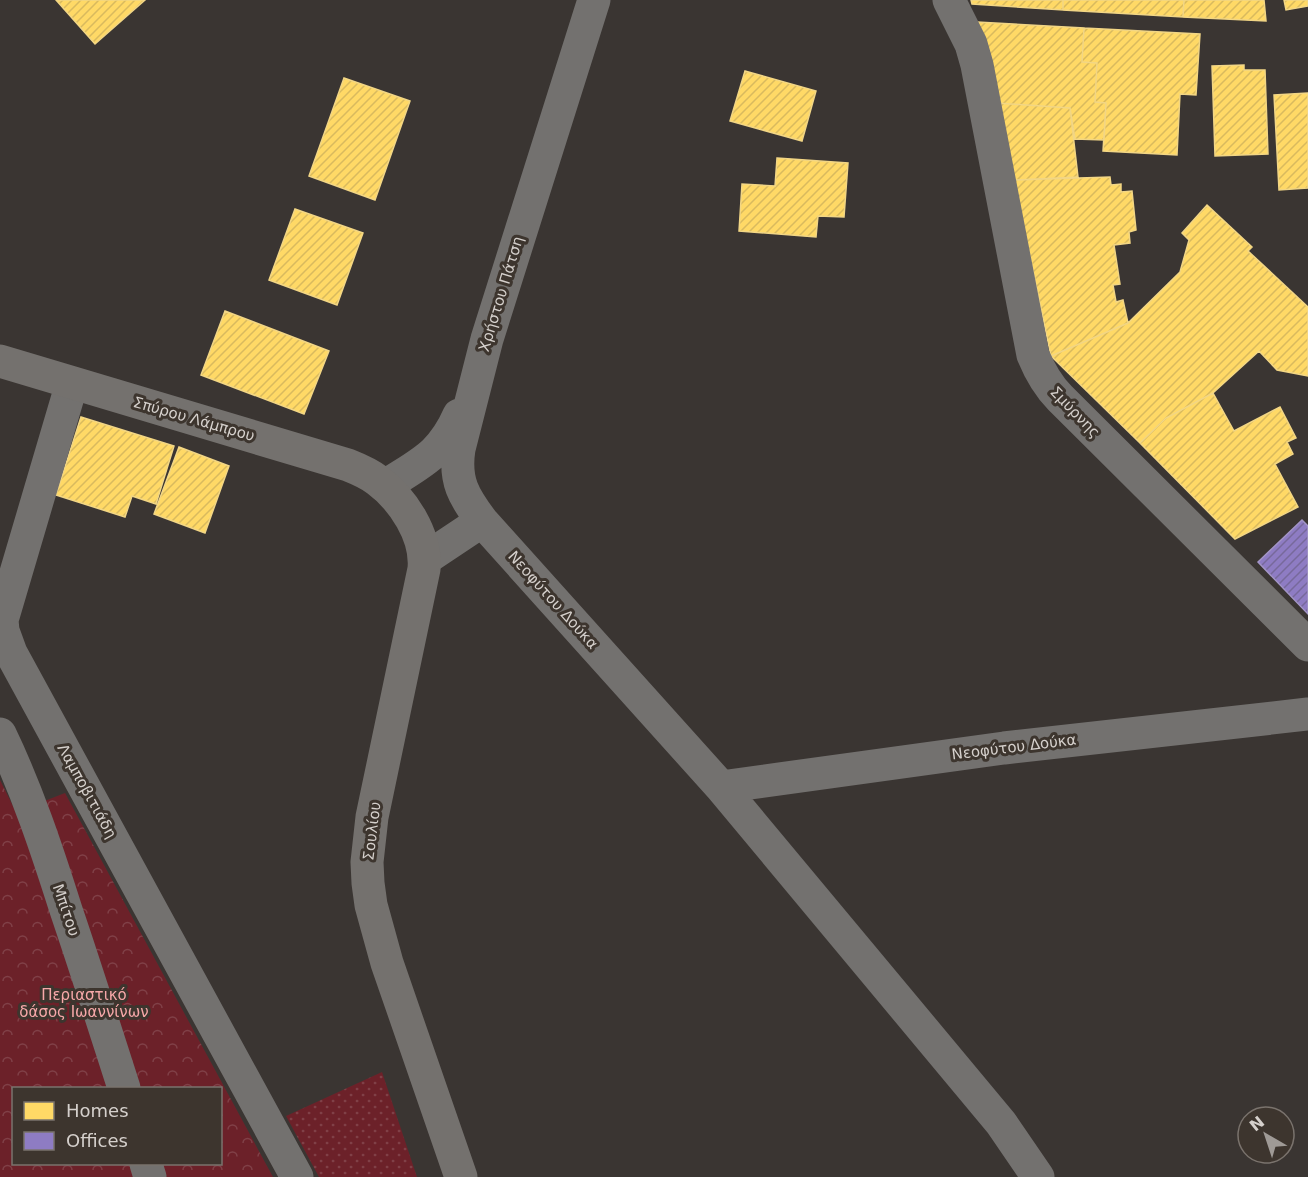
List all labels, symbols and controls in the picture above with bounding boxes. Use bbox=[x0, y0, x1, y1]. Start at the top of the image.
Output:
street label: Χρήστου Πάτση bbox=[475, 234, 527, 354]
street label: Σμύρνης bbox=[1046, 383, 1104, 441]
street label: Σπύρου Λάμπρου bbox=[131, 393, 257, 445]
street label: Νεοφύτου Δούκα bbox=[504, 547, 602, 653]
street label: Νεοφύτου Δούκα bbox=[951, 730, 1078, 764]
street label: Λαμποβιτιάδη bbox=[54, 741, 120, 841]
street label: Σουλίου bbox=[359, 801, 385, 861]
street label: Μπίτου bbox=[49, 882, 83, 938]
park label: Περιαστικό δάσος Ιωαννίνων bbox=[19, 986, 149, 1021]
legend bbox=[12, 1087, 222, 1165]
text: Homes bbox=[66, 1100, 129, 1121]
north arrow bbox=[1236, 1105, 1296, 1165]
text: N bbox=[1246, 1112, 1268, 1135]
text: Offices bbox=[66, 1130, 128, 1151]

